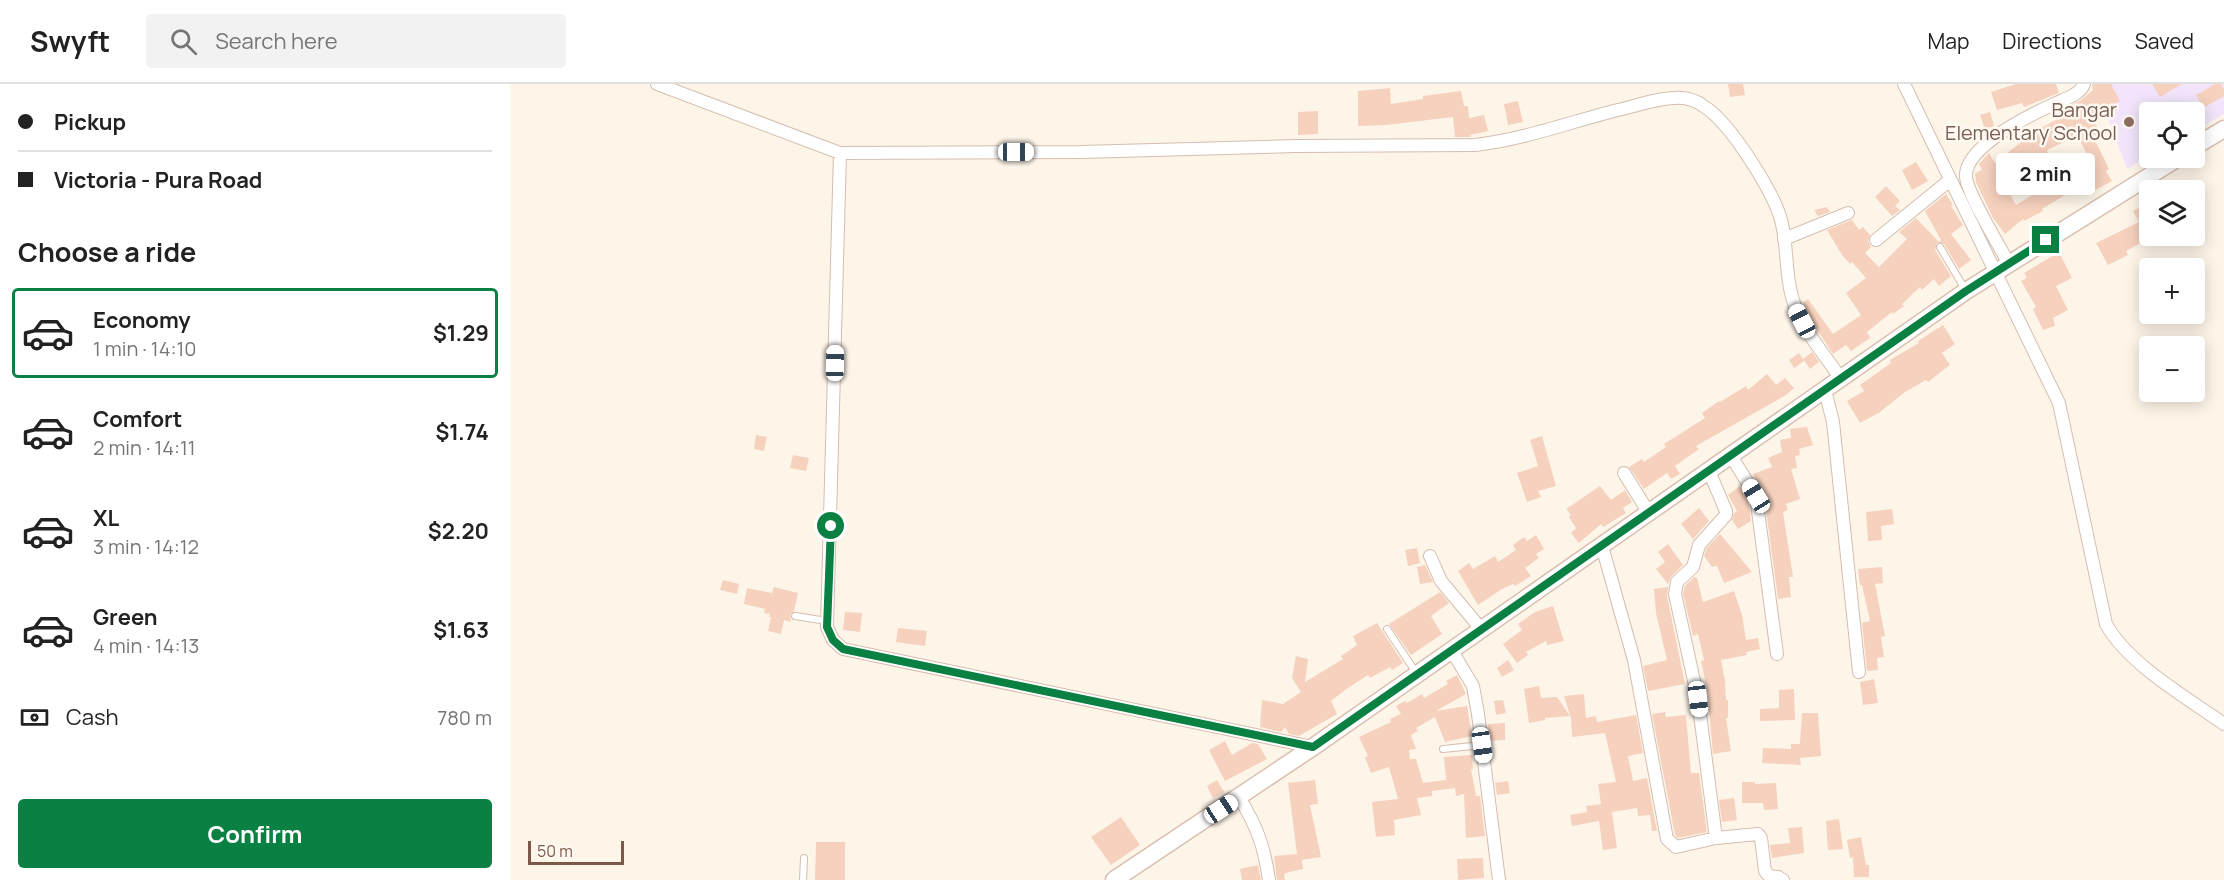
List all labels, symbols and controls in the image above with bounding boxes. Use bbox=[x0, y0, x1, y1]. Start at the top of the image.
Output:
search box bbox=[146, 14, 566, 68]
text: Swyft bbox=[30, 22, 110, 60]
icon: search bbox=[167, 25, 200, 58]
text: Search here bbox=[215, 26, 338, 56]
text: Map bbox=[1928, 27, 1969, 55]
text: Directions bbox=[2002, 27, 2102, 55]
text: Saved bbox=[2135, 27, 2194, 55]
place label: Bangar Elementary School bbox=[1945, 96, 2117, 146]
map controls bbox=[2139, 102, 2205, 402]
button: locate bbox=[2139, 102, 2205, 168]
text: Pickup bbox=[54, 107, 126, 137]
marker: Bangar Elementary School bbox=[2122, 115, 2136, 129]
car bbox=[998, 143, 1034, 161]
callout: 2 min bbox=[1996, 153, 2096, 195]
text: 2 min bbox=[2019, 160, 2072, 187]
text: Victoria - Pura Road bbox=[54, 165, 262, 195]
button: layers bbox=[2139, 180, 2205, 246]
route end bbox=[2032, 226, 2059, 253]
text: Choose a ride bbox=[18, 233, 196, 270]
button: + bbox=[2139, 258, 2205, 324]
car bbox=[1786, 301, 1818, 341]
text: Economy bbox=[93, 305, 191, 335]
icon: car bbox=[21, 306, 75, 360]
text: $1.29 bbox=[433, 318, 489, 348]
text: 1 min · 14:10 bbox=[93, 335, 196, 362]
button: − bbox=[2139, 336, 2205, 402]
car bbox=[826, 345, 844, 381]
text: Comfort bbox=[93, 404, 182, 434]
icon: car bbox=[21, 405, 75, 459]
text: $1.74 bbox=[436, 417, 489, 447]
text: 2 min · 14:11 bbox=[93, 434, 196, 461]
car bbox=[1739, 476, 1773, 516]
text: XL bbox=[93, 503, 119, 533]
icon: car bbox=[21, 504, 75, 558]
route start bbox=[817, 512, 844, 539]
text: $2.20 bbox=[428, 516, 489, 546]
text: 3 min · 14:12 bbox=[93, 533, 199, 560]
text: Green bbox=[93, 602, 158, 632]
icon: car bbox=[21, 603, 75, 657]
text: $1.63 bbox=[433, 615, 489, 645]
text: 4 min · 14:13 bbox=[93, 632, 199, 659]
car bbox=[1687, 680, 1709, 718]
icon: cash bbox=[18, 701, 51, 734]
text: Cash bbox=[66, 702, 119, 732]
text: 780 m bbox=[437, 704, 492, 731]
car bbox=[1471, 726, 1493, 764]
car bbox=[1201, 792, 1241, 826]
button: Confirm bbox=[18, 799, 492, 868]
scale bar bbox=[528, 838, 624, 866]
text: 50 m bbox=[537, 840, 573, 862]

